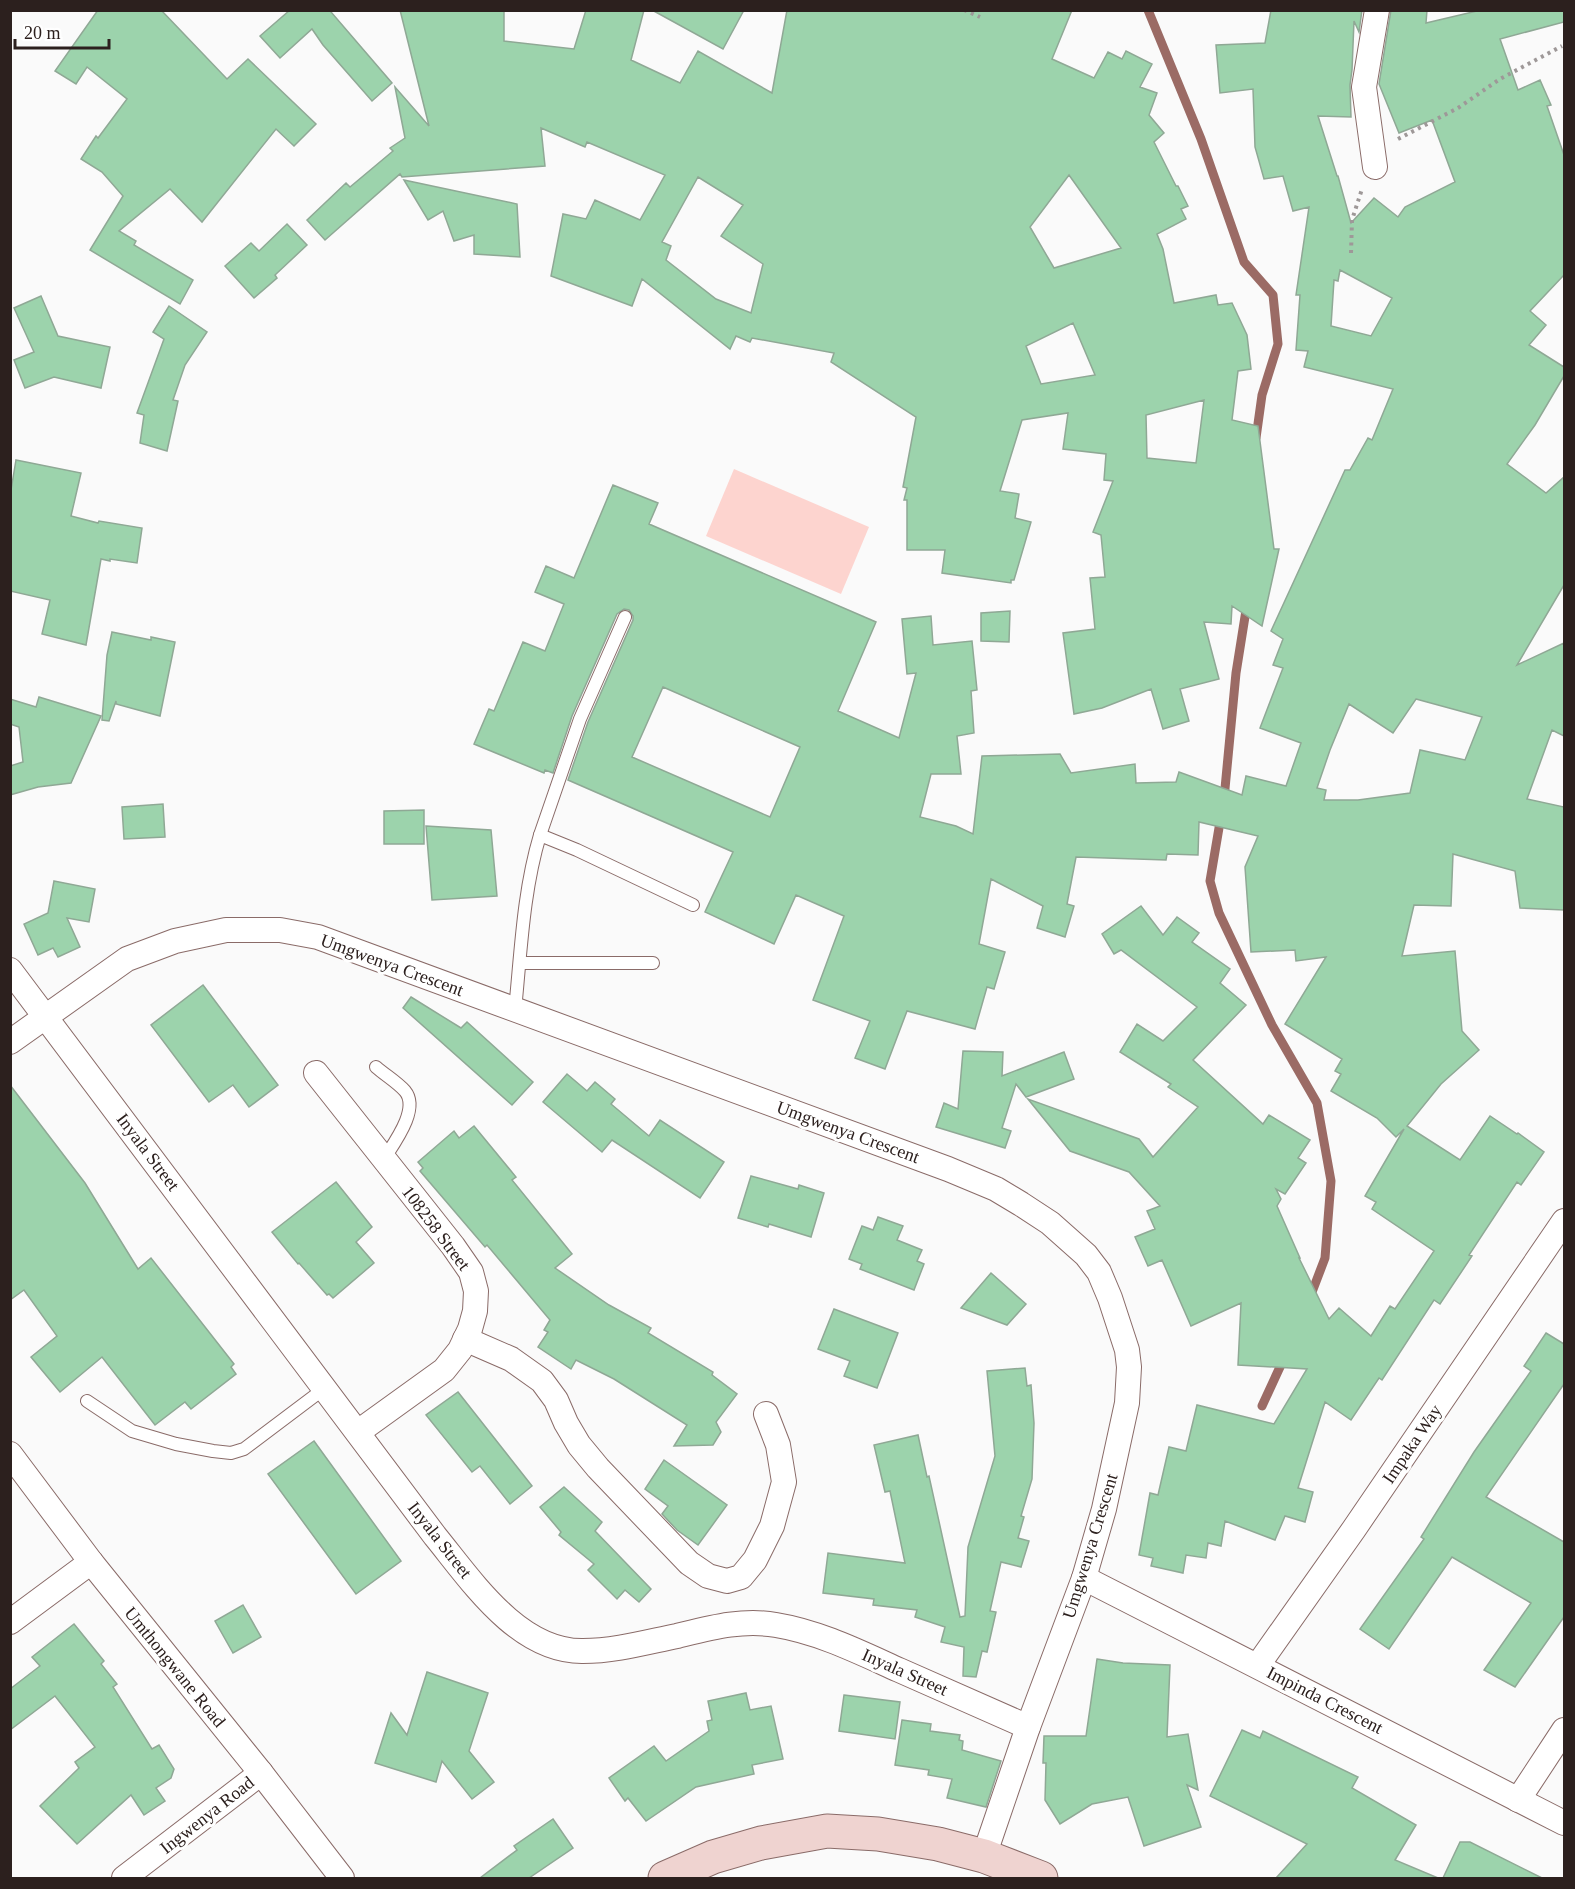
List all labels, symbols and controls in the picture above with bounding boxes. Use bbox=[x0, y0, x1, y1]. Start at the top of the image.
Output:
scale bar bbox=[15, 12, 110, 50]
text: 20 m bbox=[24, 23, 61, 43]
street label: Umgwenya Crescent bbox=[318, 930, 466, 1000]
street label: Umgwenya Crescent bbox=[774, 1097, 922, 1167]
street label: Inyala Street bbox=[112, 1109, 184, 1195]
street label: 108258 Street bbox=[398, 1182, 474, 1274]
street label: Impaka Way bbox=[1378, 1401, 1446, 1487]
street label: Umgwenya Crescent bbox=[1058, 1471, 1122, 1621]
street label: Inyala Street bbox=[404, 1498, 476, 1582]
street label: Umthongwane Road bbox=[121, 1603, 229, 1731]
street label: Inyala Street bbox=[859, 1644, 951, 1700]
street label: Impinda Crescent bbox=[1264, 1662, 1386, 1738]
street label: Ingwenya Road bbox=[156, 1772, 258, 1858]

